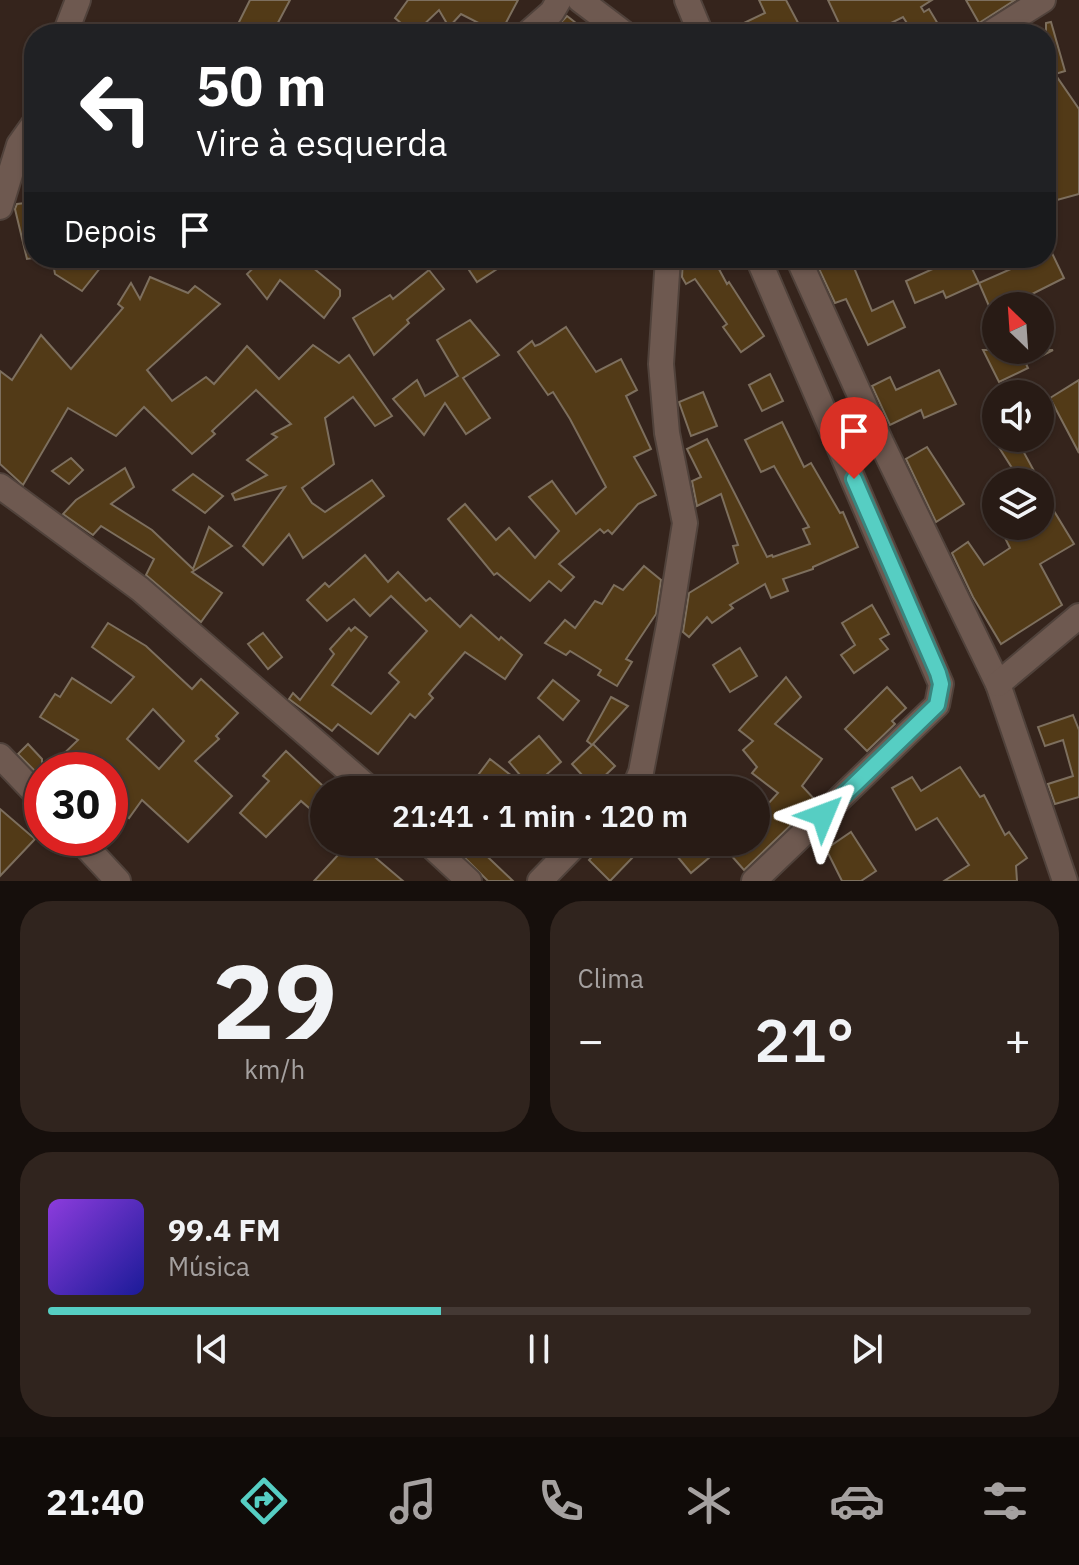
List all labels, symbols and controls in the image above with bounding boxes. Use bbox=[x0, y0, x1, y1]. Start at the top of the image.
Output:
text: 50 m bbox=[196, 49, 326, 121]
icon: left bbox=[64, 56, 168, 160]
text: Vire à esquerda bbox=[196, 119, 447, 166]
icon: arrive bbox=[173, 208, 217, 252]
text: Depois bbox=[64, 211, 157, 250]
north arrow bbox=[982, 292, 1054, 364]
map controls bbox=[982, 292, 1054, 540]
button: sound bbox=[982, 380, 1054, 452]
pin bbox=[820, 397, 888, 479]
icon: arrive bbox=[832, 409, 876, 453]
button: layers bbox=[982, 468, 1054, 540]
speed limit sign: 30 bbox=[24, 752, 128, 856]
position arrow bbox=[781, 773, 865, 857]
text: 21:41 · 1 min · 120 m bbox=[392, 796, 688, 835]
text: 29 bbox=[212, 932, 337, 1068]
text: Clima bbox=[578, 961, 644, 995]
text: 21° bbox=[754, 1000, 854, 1079]
text: − bbox=[578, 1011, 604, 1068]
text: + bbox=[1005, 1011, 1031, 1068]
text: km/h bbox=[244, 1052, 305, 1086]
text: 99.4 FM bbox=[168, 1210, 281, 1249]
text: Música bbox=[168, 1249, 250, 1283]
icon: previous bbox=[190, 1327, 234, 1371]
icon: pause bbox=[517, 1327, 561, 1371]
icon: next bbox=[845, 1327, 889, 1371]
icon: directions bbox=[236, 1473, 292, 1529]
icon: music bbox=[385, 1473, 441, 1529]
icon: phone bbox=[533, 1473, 589, 1529]
icon: climate bbox=[681, 1473, 737, 1529]
icon: car bbox=[829, 1473, 885, 1529]
icon: filters bbox=[977, 1473, 1033, 1529]
text: 21:40 bbox=[46, 1478, 144, 1525]

